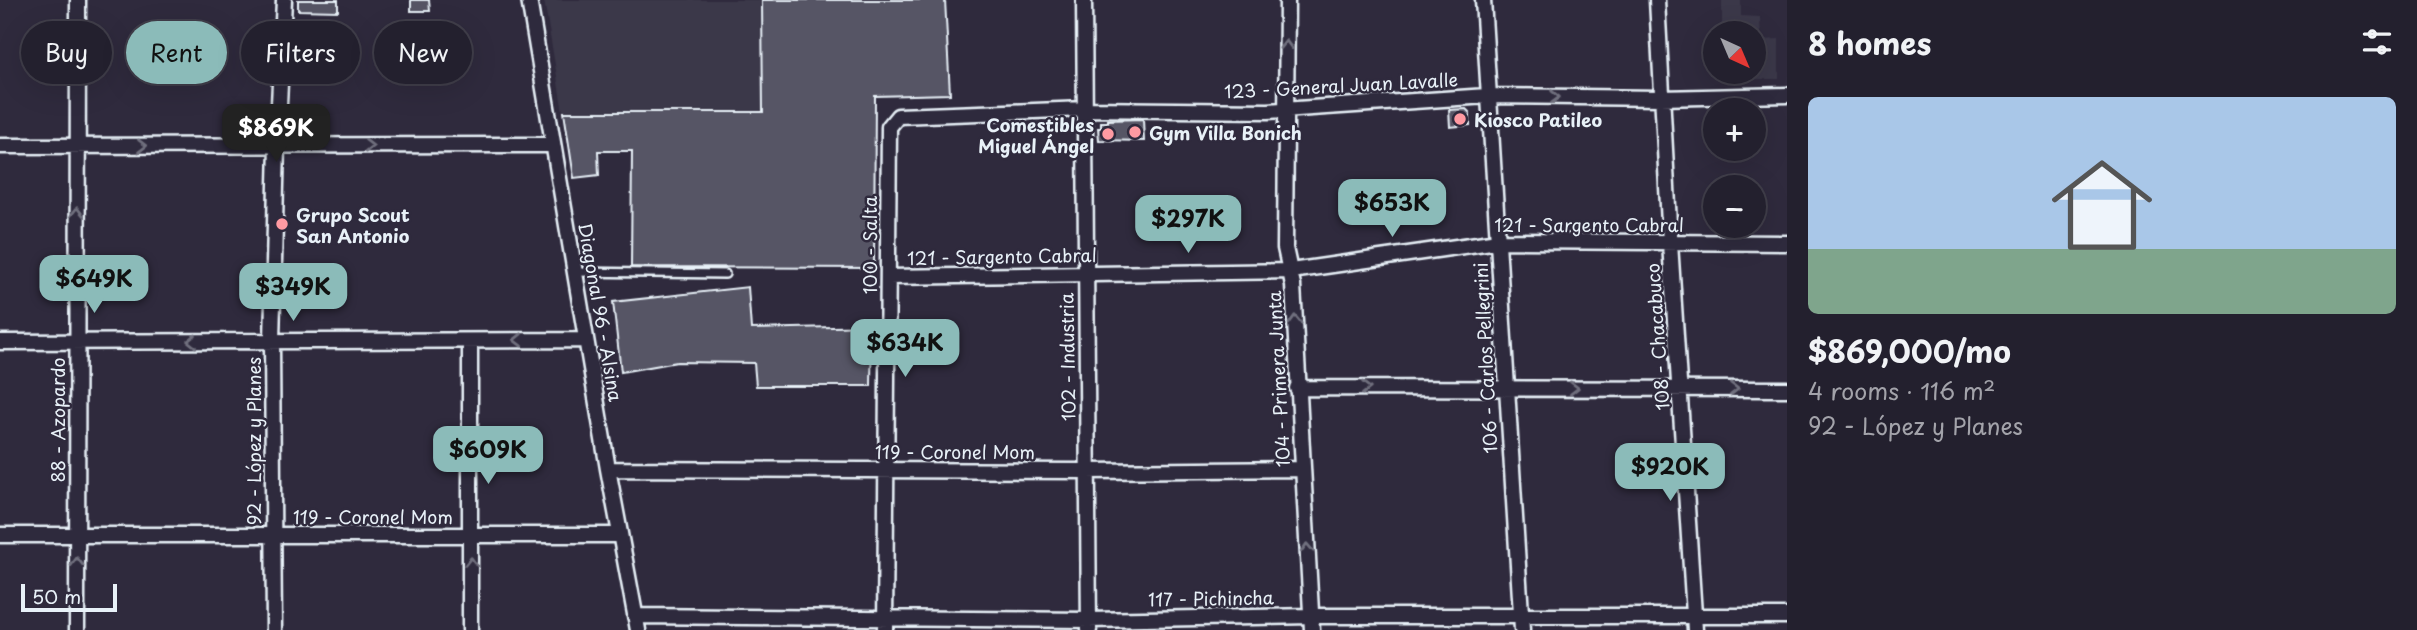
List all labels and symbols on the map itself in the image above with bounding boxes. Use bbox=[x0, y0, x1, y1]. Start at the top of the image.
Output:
north arrow bbox=[1703, 21, 1766, 84]
one-way arrow bbox=[1278, 39, 1294, 50]
street label: 123 - General Juan Lavalle bbox=[1223, 65, 1459, 105]
one-way arrow bbox=[1550, 89, 1561, 105]
pin: $869K bbox=[227, 104, 325, 164]
place label: Kiosco Patileo bbox=[1474, 106, 1602, 133]
place label: Comestibles Miguel Ángel bbox=[978, 111, 1094, 159]
marker: Kiosco Patileo bbox=[1452, 111, 1468, 127]
place label: Gym Villa Bonich bbox=[1149, 119, 1302, 146]
marker: Gym Villa Bonich bbox=[1127, 124, 1143, 140]
marker: Comestibles Miguel Ángel bbox=[1100, 126, 1116, 142]
one-way arrow bbox=[136, 138, 147, 153]
one-way arrow bbox=[364, 138, 375, 154]
pin: $653K bbox=[1343, 180, 1441, 239]
street label: 100 - Salta bbox=[856, 195, 883, 294]
pin: $297K bbox=[1139, 196, 1237, 255]
place label: Grupo Scout San Antonio bbox=[296, 201, 410, 249]
one-way arrow bbox=[69, 206, 85, 217]
street label: 121 - Sargento Cabral bbox=[1494, 211, 1684, 238]
marker: Grupo Scout San Antonio bbox=[274, 216, 290, 232]
street label: Diagonal 96 - Alsina bbox=[572, 221, 630, 404]
street label: 121 - Sargento Cabral bbox=[907, 241, 1097, 271]
pin: $649K bbox=[45, 256, 143, 315]
street label: 106 - Carlos Pellegrini bbox=[1467, 262, 1503, 454]
street label: 108 - Chacabuco bbox=[1638, 262, 1676, 412]
pin: $349K bbox=[244, 264, 342, 323]
street label: 104 - Primera Junta bbox=[1260, 289, 1296, 468]
street label: 102 - Industria bbox=[1052, 292, 1082, 421]
one-way arrow bbox=[1287, 315, 1302, 326]
pin: $634K bbox=[856, 320, 954, 379]
one-way arrow bbox=[187, 333, 197, 349]
one-way arrow bbox=[512, 333, 523, 348]
street label: 88 - Azopardo bbox=[44, 357, 71, 483]
street label: 92 - López y Planes bbox=[240, 357, 267, 525]
one-way arrow bbox=[1361, 380, 1371, 396]
one-way arrow bbox=[1568, 381, 1579, 396]
one-way arrow bbox=[1729, 381, 1740, 397]
pin: $609K bbox=[439, 426, 537, 486]
street label: 119 - Coronel Mom bbox=[875, 438, 1035, 465]
pin: $920K bbox=[1621, 444, 1719, 503]
street label: 119 - Coronel Mom bbox=[293, 503, 453, 530]
one-way arrow bbox=[1300, 542, 1315, 553]
one-way arrow bbox=[69, 556, 85, 567]
one-way arrow bbox=[463, 556, 478, 567]
scale bar bbox=[21, 581, 117, 613]
street label: 117 - Pichincha bbox=[1148, 583, 1275, 613]

